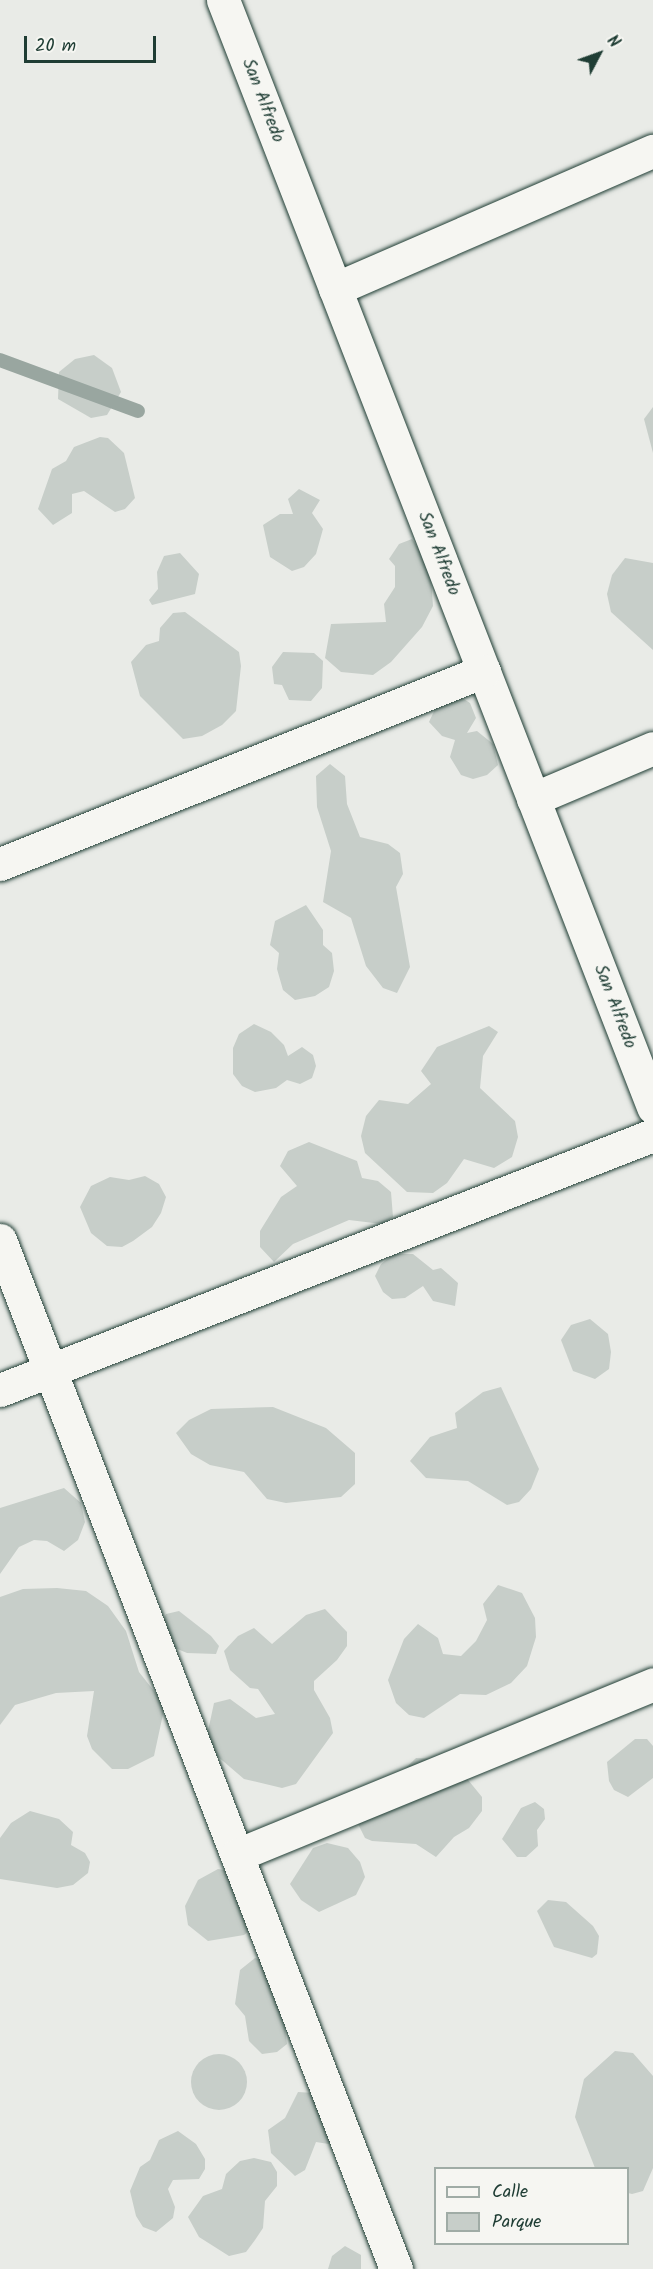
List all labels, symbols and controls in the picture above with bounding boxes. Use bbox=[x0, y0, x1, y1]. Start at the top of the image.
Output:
scale bar bbox=[27, 24, 159, 62]
north arrow bbox=[569, 24, 629, 84]
text: N bbox=[600, 30, 626, 54]
text: 20 m bbox=[35, 32, 76, 61]
street label: San Alfredo bbox=[236, 56, 288, 146]
street label: San Alfredo bbox=[412, 509, 464, 599]
street label: San Alfredo bbox=[588, 962, 640, 1052]
legend bbox=[434, 2167, 629, 2245]
text: Calle bbox=[492, 2178, 528, 2207]
text: Parque bbox=[492, 2208, 541, 2237]

